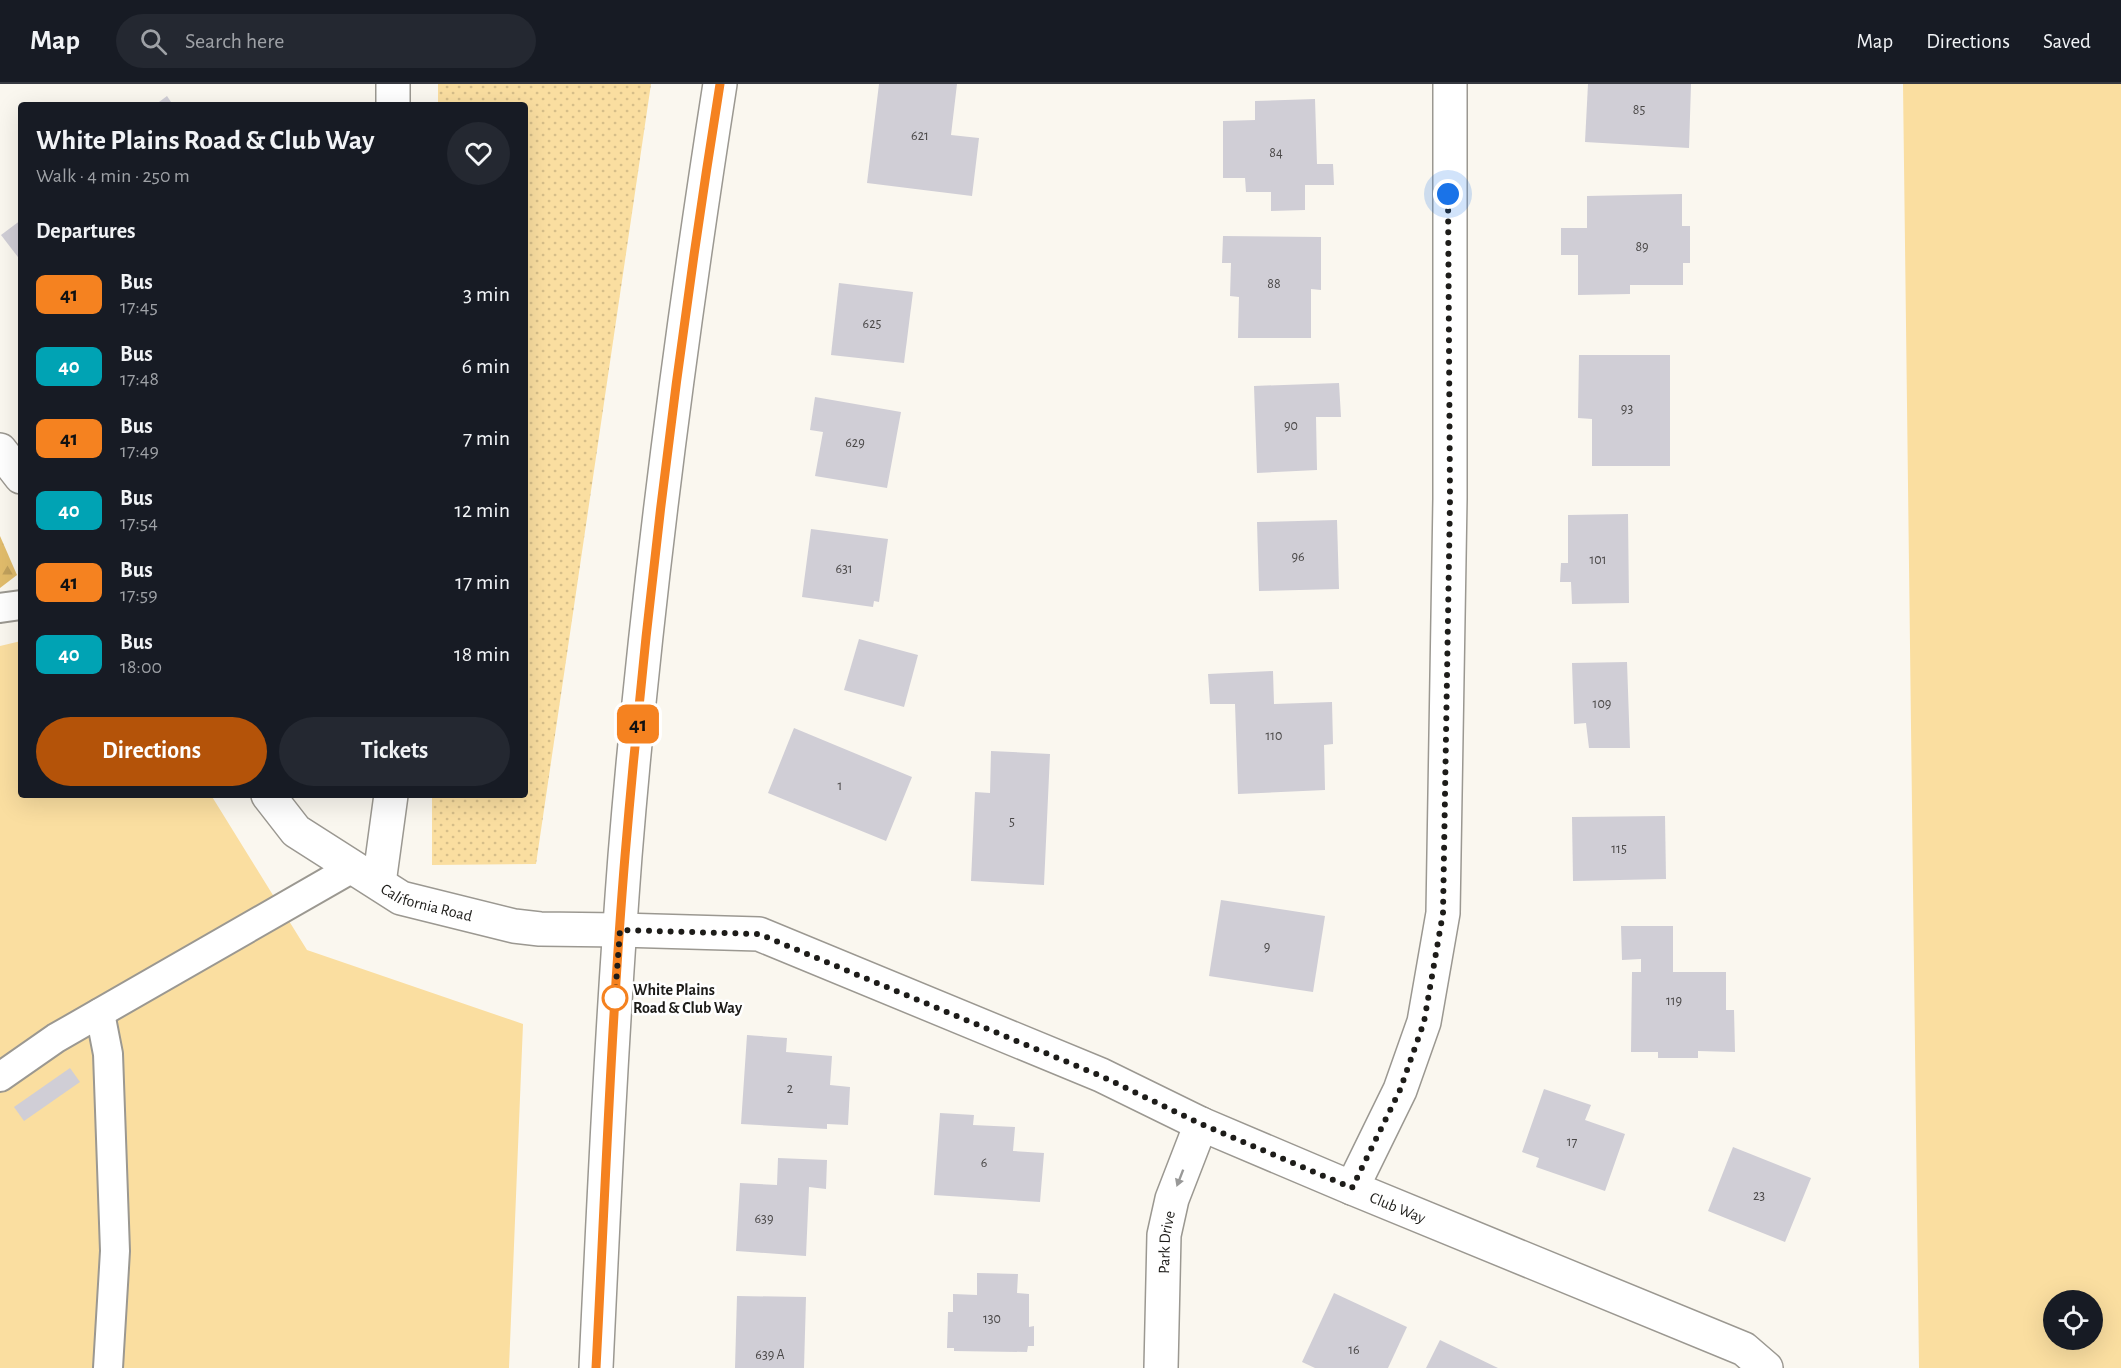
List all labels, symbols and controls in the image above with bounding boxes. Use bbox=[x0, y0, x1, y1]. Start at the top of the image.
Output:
search box bbox=[116, 14, 536, 68]
icon: search bbox=[137, 25, 170, 58]
text: Map bbox=[30, 27, 80, 55]
text: Search here bbox=[185, 30, 284, 52]
text: Map bbox=[1857, 31, 1893, 52]
text: Directions bbox=[1926, 31, 2010, 52]
text: Saved bbox=[2043, 31, 2091, 52]
house number: 85 bbox=[1633, 103, 1645, 117]
button: heart bbox=[447, 122, 510, 185]
text: White Plains Road & Club Way bbox=[36, 127, 375, 155]
house number: 621 bbox=[911, 129, 929, 143]
house number: 84 bbox=[1269, 146, 1283, 160]
text: Walk · 4 min · 250 m bbox=[36, 166, 190, 186]
your location bbox=[1433, 179, 1463, 209]
text: Departures bbox=[36, 220, 136, 242]
house number: 89 bbox=[1635, 240, 1649, 254]
text: Bus bbox=[120, 271, 153, 293]
house number: 88 bbox=[1267, 277, 1281, 291]
text: 3 min bbox=[463, 283, 510, 305]
text: 41 bbox=[60, 284, 78, 305]
text: 17:45 bbox=[120, 297, 158, 317]
house number: 625 bbox=[863, 317, 882, 331]
text: Bus bbox=[120, 343, 153, 365]
text: 6 min bbox=[462, 355, 510, 377]
text: 40 bbox=[58, 356, 80, 377]
text: 17:48 bbox=[120, 369, 159, 389]
house number: 93 bbox=[1621, 402, 1633, 416]
text: Bus bbox=[120, 415, 153, 437]
house number: 90 bbox=[1284, 419, 1298, 433]
text: 7 min bbox=[463, 427, 510, 449]
text: 41 bbox=[60, 428, 78, 449]
house number: 629 bbox=[845, 436, 865, 450]
text: 17:49 bbox=[120, 441, 159, 461]
text: Bus bbox=[120, 487, 153, 509]
text: 12 min bbox=[455, 499, 510, 521]
text: 40 bbox=[58, 500, 80, 521]
text: 17:54 bbox=[120, 513, 158, 533]
house number: 96 bbox=[1291, 550, 1305, 564]
house number: 101 bbox=[1589, 553, 1607, 567]
text: Bus bbox=[120, 559, 153, 581]
house number: 631 bbox=[835, 562, 853, 576]
text: 17 min bbox=[455, 571, 510, 593]
text: 41 bbox=[60, 572, 78, 593]
text: 17:59 bbox=[120, 585, 158, 605]
text: Bus bbox=[120, 631, 153, 653]
text: 18 min bbox=[454, 643, 510, 665]
text: 40 bbox=[58, 644, 80, 665]
text: 18:00 bbox=[120, 657, 162, 677]
house number: 109 bbox=[1593, 697, 1611, 711]
line badge: 41 bbox=[611, 704, 665, 744]
text: 41 bbox=[629, 714, 647, 735]
button: Directions bbox=[36, 717, 267, 786]
button: Tickets bbox=[279, 717, 510, 786]
house number: 110 bbox=[1265, 729, 1283, 743]
house number: 1 bbox=[838, 779, 842, 793]
house number: 5 bbox=[1009, 815, 1015, 829]
house number: 115 bbox=[1611, 842, 1627, 856]
street label: California Road bbox=[378, 880, 474, 924]
house number: 9 bbox=[1264, 940, 1270, 954]
place label: White Plains Road & Club Way bbox=[633, 982, 743, 1017]
marker: White Plains Road & Club Way bbox=[602, 985, 628, 1011]
house number: 119 bbox=[1666, 994, 1682, 1008]
house number: 2 bbox=[787, 1082, 793, 1096]
house number: 17 bbox=[1567, 1135, 1577, 1149]
house number: 6 bbox=[981, 1156, 987, 1170]
one-way arrow bbox=[1175, 1169, 1184, 1187]
street label: Club Way bbox=[1367, 1189, 1428, 1227]
house number: 23 bbox=[1753, 1189, 1765, 1203]
street label: Park Drive bbox=[1156, 1209, 1178, 1274]
house number: 639 bbox=[755, 1212, 773, 1226]
map controls bbox=[2043, 1290, 2103, 1350]
button: locate bbox=[2043, 1290, 2103, 1350]
house number: 130 bbox=[983, 1312, 1001, 1326]
house number: 16 bbox=[1348, 1343, 1360, 1357]
house number: 639 A bbox=[755, 1348, 785, 1362]

